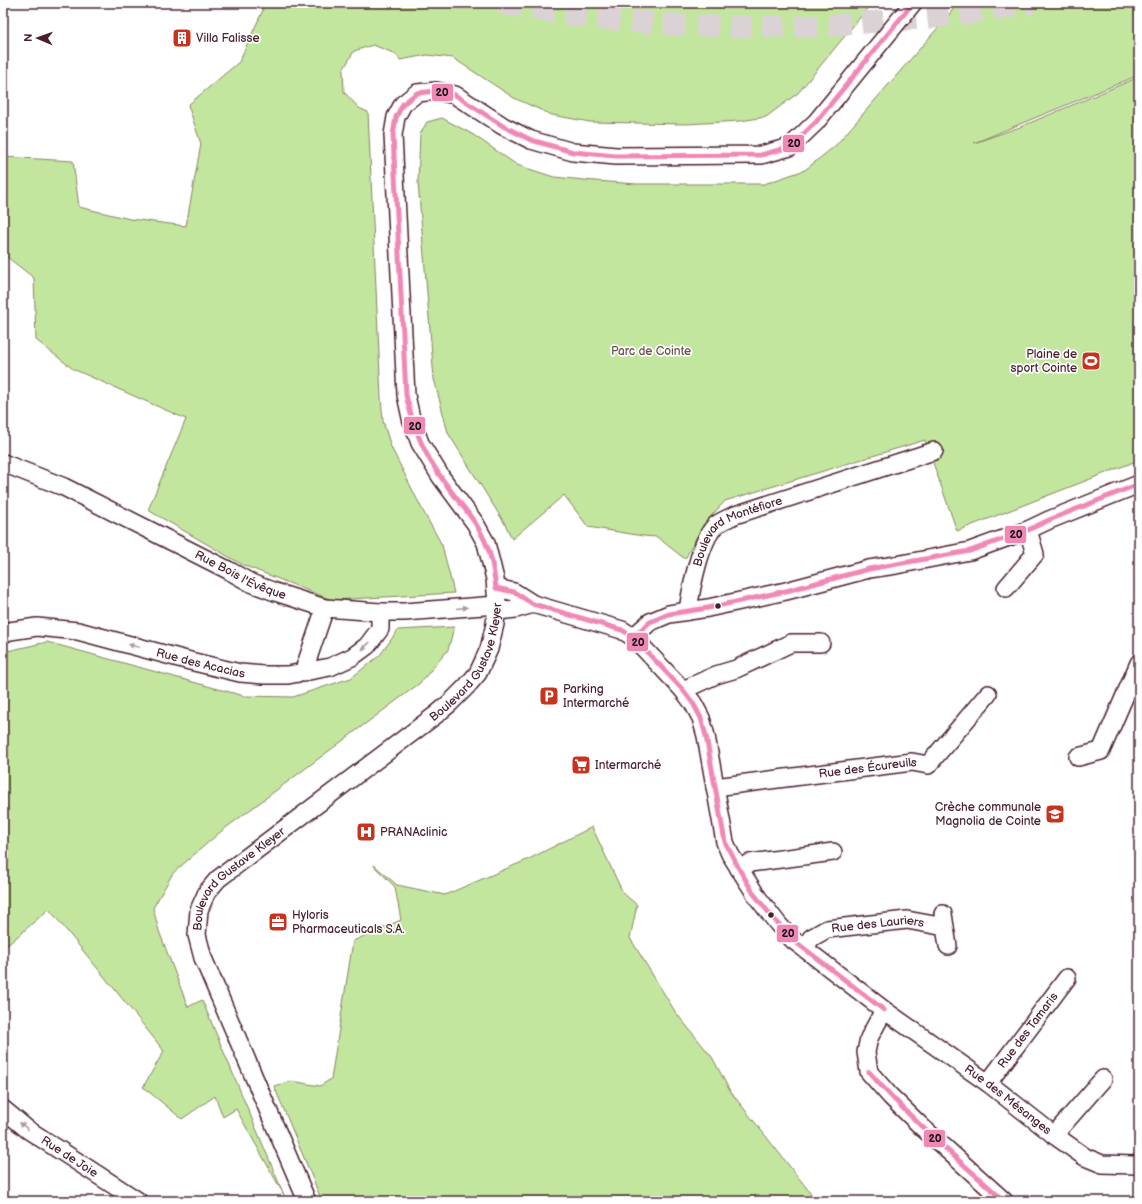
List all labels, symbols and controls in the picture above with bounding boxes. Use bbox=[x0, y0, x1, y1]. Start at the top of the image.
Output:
north arrow bbox=[18, 18, 58, 58]
building icon: Villa Falisse bbox=[171, 27, 193, 49]
place label: Villa Falisse bbox=[196, 31, 260, 46]
text: N bbox=[22, 33, 35, 42]
line badge: 20 bbox=[431, 83, 454, 102]
text: 20 bbox=[435, 86, 449, 99]
line badge: 20 bbox=[782, 134, 805, 153]
text: 20 bbox=[787, 137, 801, 150]
park label: Parc de Cointe bbox=[611, 344, 691, 359]
place label: Plaine de sport Cointe bbox=[1011, 347, 1077, 376]
sports icon: Plaine de sport Cointe bbox=[1080, 350, 1102, 372]
line badge: 20 bbox=[403, 416, 426, 435]
text: 20 bbox=[408, 420, 422, 433]
street label: Boulevard Montéfiore bbox=[690, 493, 784, 568]
line badge: 20 bbox=[1004, 525, 1027, 544]
text: 20 bbox=[1009, 528, 1023, 541]
street label: Rue Bois l'Évêque bbox=[192, 547, 288, 603]
unlabelled marker bbox=[713, 601, 723, 611]
street label: Boulevard Gustave Kleyer bbox=[426, 602, 505, 725]
one-way arrow bbox=[456, 605, 469, 611]
line badge: 20 bbox=[626, 632, 649, 652]
text: 20 bbox=[631, 636, 645, 649]
one-way arrow bbox=[361, 641, 371, 651]
one-way arrow bbox=[128, 643, 140, 649]
street label: Rue des Acacias bbox=[155, 645, 246, 681]
place label: Parking Intermarché bbox=[563, 682, 629, 711]
parking icon: Parking Intermarché bbox=[538, 685, 560, 707]
supermarket icon: Intermarché bbox=[570, 754, 592, 776]
street label: Rue des Écureuils bbox=[818, 754, 918, 781]
place label: Intermarché bbox=[595, 758, 661, 773]
place label: Crèche communale Magnolia de Cointe bbox=[935, 800, 1041, 829]
school or university icon: Crèche communale Magnolia de Cointe bbox=[1044, 803, 1066, 825]
hospital icon: PRANAclinic bbox=[355, 821, 377, 843]
street label: Boulevard Gustave Kleyer bbox=[190, 823, 288, 931]
place label: PRANAclinic bbox=[380, 825, 447, 840]
place label: Hyloris Pharmaceuticals S.A. bbox=[292, 908, 405, 937]
unlabelled marker bbox=[766, 910, 776, 920]
office icon: Hyloris Pharmaceuticals S.A. bbox=[267, 911, 289, 933]
street label: Rue des Lauriers bbox=[831, 913, 925, 936]
line badge: 20 bbox=[776, 924, 799, 943]
text: 20 bbox=[781, 927, 795, 940]
street label: Rue des Tamaris bbox=[994, 989, 1061, 1071]
street label: Rue des Mésanges bbox=[962, 1061, 1055, 1138]
one-way arrow bbox=[18, 1122, 29, 1130]
line badge: 20 bbox=[923, 1129, 946, 1148]
text: 20 bbox=[928, 1132, 942, 1145]
street label: Rue de Joie bbox=[38, 1133, 101, 1181]

